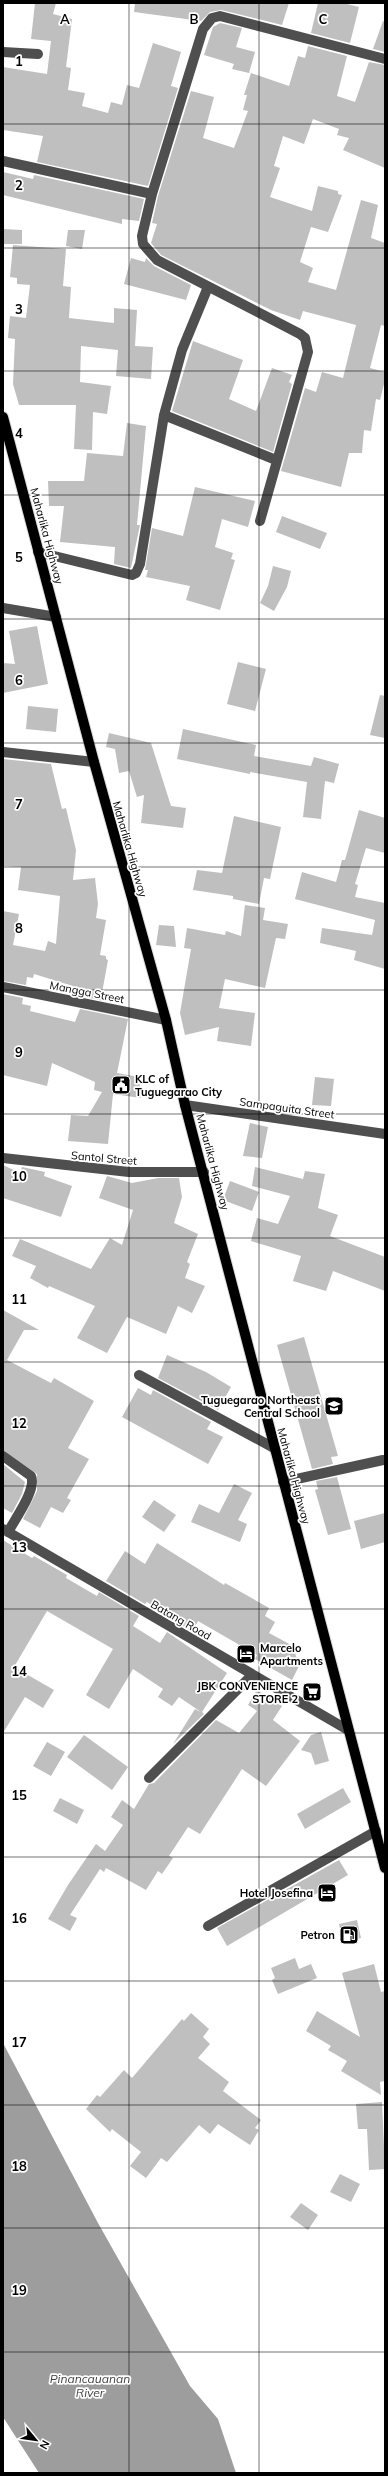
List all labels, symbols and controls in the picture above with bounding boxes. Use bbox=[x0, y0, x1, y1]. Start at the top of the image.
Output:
text: A bbox=[60, 11, 70, 27]
text: B bbox=[190, 11, 199, 27]
text: C bbox=[319, 11, 328, 27]
text: 1 bbox=[15, 53, 23, 69]
text: 2 bbox=[15, 177, 23, 193]
text: 3 bbox=[15, 301, 23, 317]
text: 4 bbox=[15, 425, 23, 441]
street label: Maharlika Highway bbox=[27, 486, 67, 586]
text: 5 bbox=[15, 549, 23, 565]
text: 6 bbox=[15, 672, 23, 688]
text: 7 bbox=[15, 796, 23, 812]
street label: Maharlika Highway bbox=[110, 799, 150, 899]
text: 8 bbox=[15, 920, 23, 936]
street label: Mangga Street bbox=[49, 978, 126, 1006]
text: 9 bbox=[15, 1044, 23, 1060]
place label: KLC of Tuguegarao City bbox=[135, 1072, 222, 1099]
public building icon: KLC of Tuguegarao City bbox=[110, 1074, 132, 1096]
street label: Sampaguita Street bbox=[239, 1094, 335, 1122]
street label: Maharlika Highway bbox=[193, 1112, 233, 1212]
street label: Santol Street bbox=[71, 1148, 138, 1168]
text: 10 bbox=[11, 1168, 27, 1184]
text: 11 bbox=[11, 1291, 27, 1307]
place label: Tuguegarao Northeast Central School bbox=[201, 1393, 320, 1420]
school or university icon: Tuguegarao Northeast Central School bbox=[323, 1395, 345, 1417]
text: 12 bbox=[11, 1415, 27, 1431]
street label: Maharlika Highway bbox=[274, 1426, 314, 1526]
text: 13 bbox=[11, 1539, 27, 1555]
street label: Batang Road bbox=[148, 1597, 214, 1643]
place label: Marcelo Apartments bbox=[260, 1641, 323, 1668]
hotel icon: Marcelo Apartments bbox=[235, 1643, 257, 1665]
text: 14 bbox=[11, 1663, 27, 1679]
place label: JBK CONVENIENCE STORE 2 bbox=[197, 1679, 298, 1706]
supermarket icon: JBK CONVENIENCE STORE 2 bbox=[301, 1681, 323, 1703]
text: 15 bbox=[11, 1787, 27, 1803]
hotel icon: Hotel Josefina bbox=[316, 1882, 338, 1904]
place label: Hotel Josefina bbox=[240, 1886, 313, 1900]
text: 16 bbox=[11, 1910, 27, 1926]
fuel station icon: Petron bbox=[338, 1924, 360, 1946]
place label: Petron bbox=[300, 1928, 335, 1942]
text: 17 bbox=[11, 2034, 27, 2050]
text: 18 bbox=[11, 2158, 27, 2174]
text: 19 bbox=[11, 2282, 27, 2298]
water label: Pinancauanan River bbox=[50, 2371, 130, 2400]
north arrow bbox=[16, 2420, 56, 2460]
text: N bbox=[37, 2438, 53, 2452]

